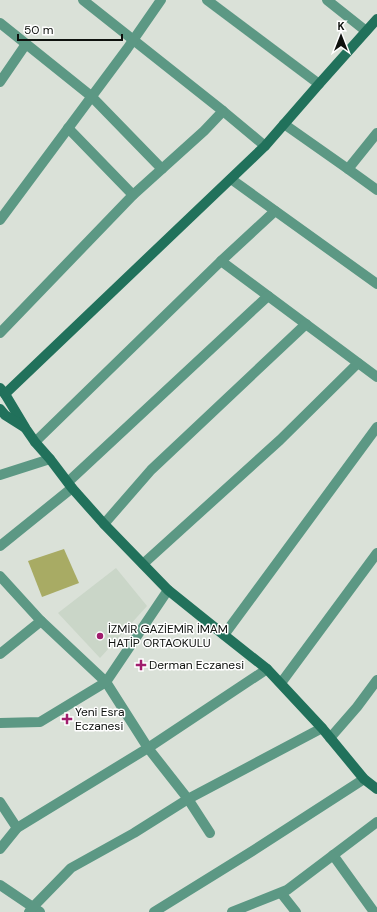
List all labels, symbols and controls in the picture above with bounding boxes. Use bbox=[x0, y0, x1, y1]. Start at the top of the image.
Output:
scale bar bbox=[18, 16, 122, 42]
north arrow bbox=[321, 16, 361, 56]
text: K bbox=[337, 19, 345, 33]
text: 50 m bbox=[24, 22, 53, 38]
place label: İZMİR GAZİEMİR İMAM HATİP ORTAOKULU bbox=[108, 621, 228, 651]
marker: İZMİR GAZİEMİR İMAM HATİP ORTAOKULU bbox=[95, 631, 105, 641]
place label: Derman Eczanesi bbox=[149, 657, 244, 673]
marker: Derman Eczanesi bbox=[136, 660, 146, 670]
place label: Yeni Esra Eczanesi bbox=[75, 704, 124, 734]
marker: Yeni Esra Eczanesi bbox=[62, 714, 72, 724]

